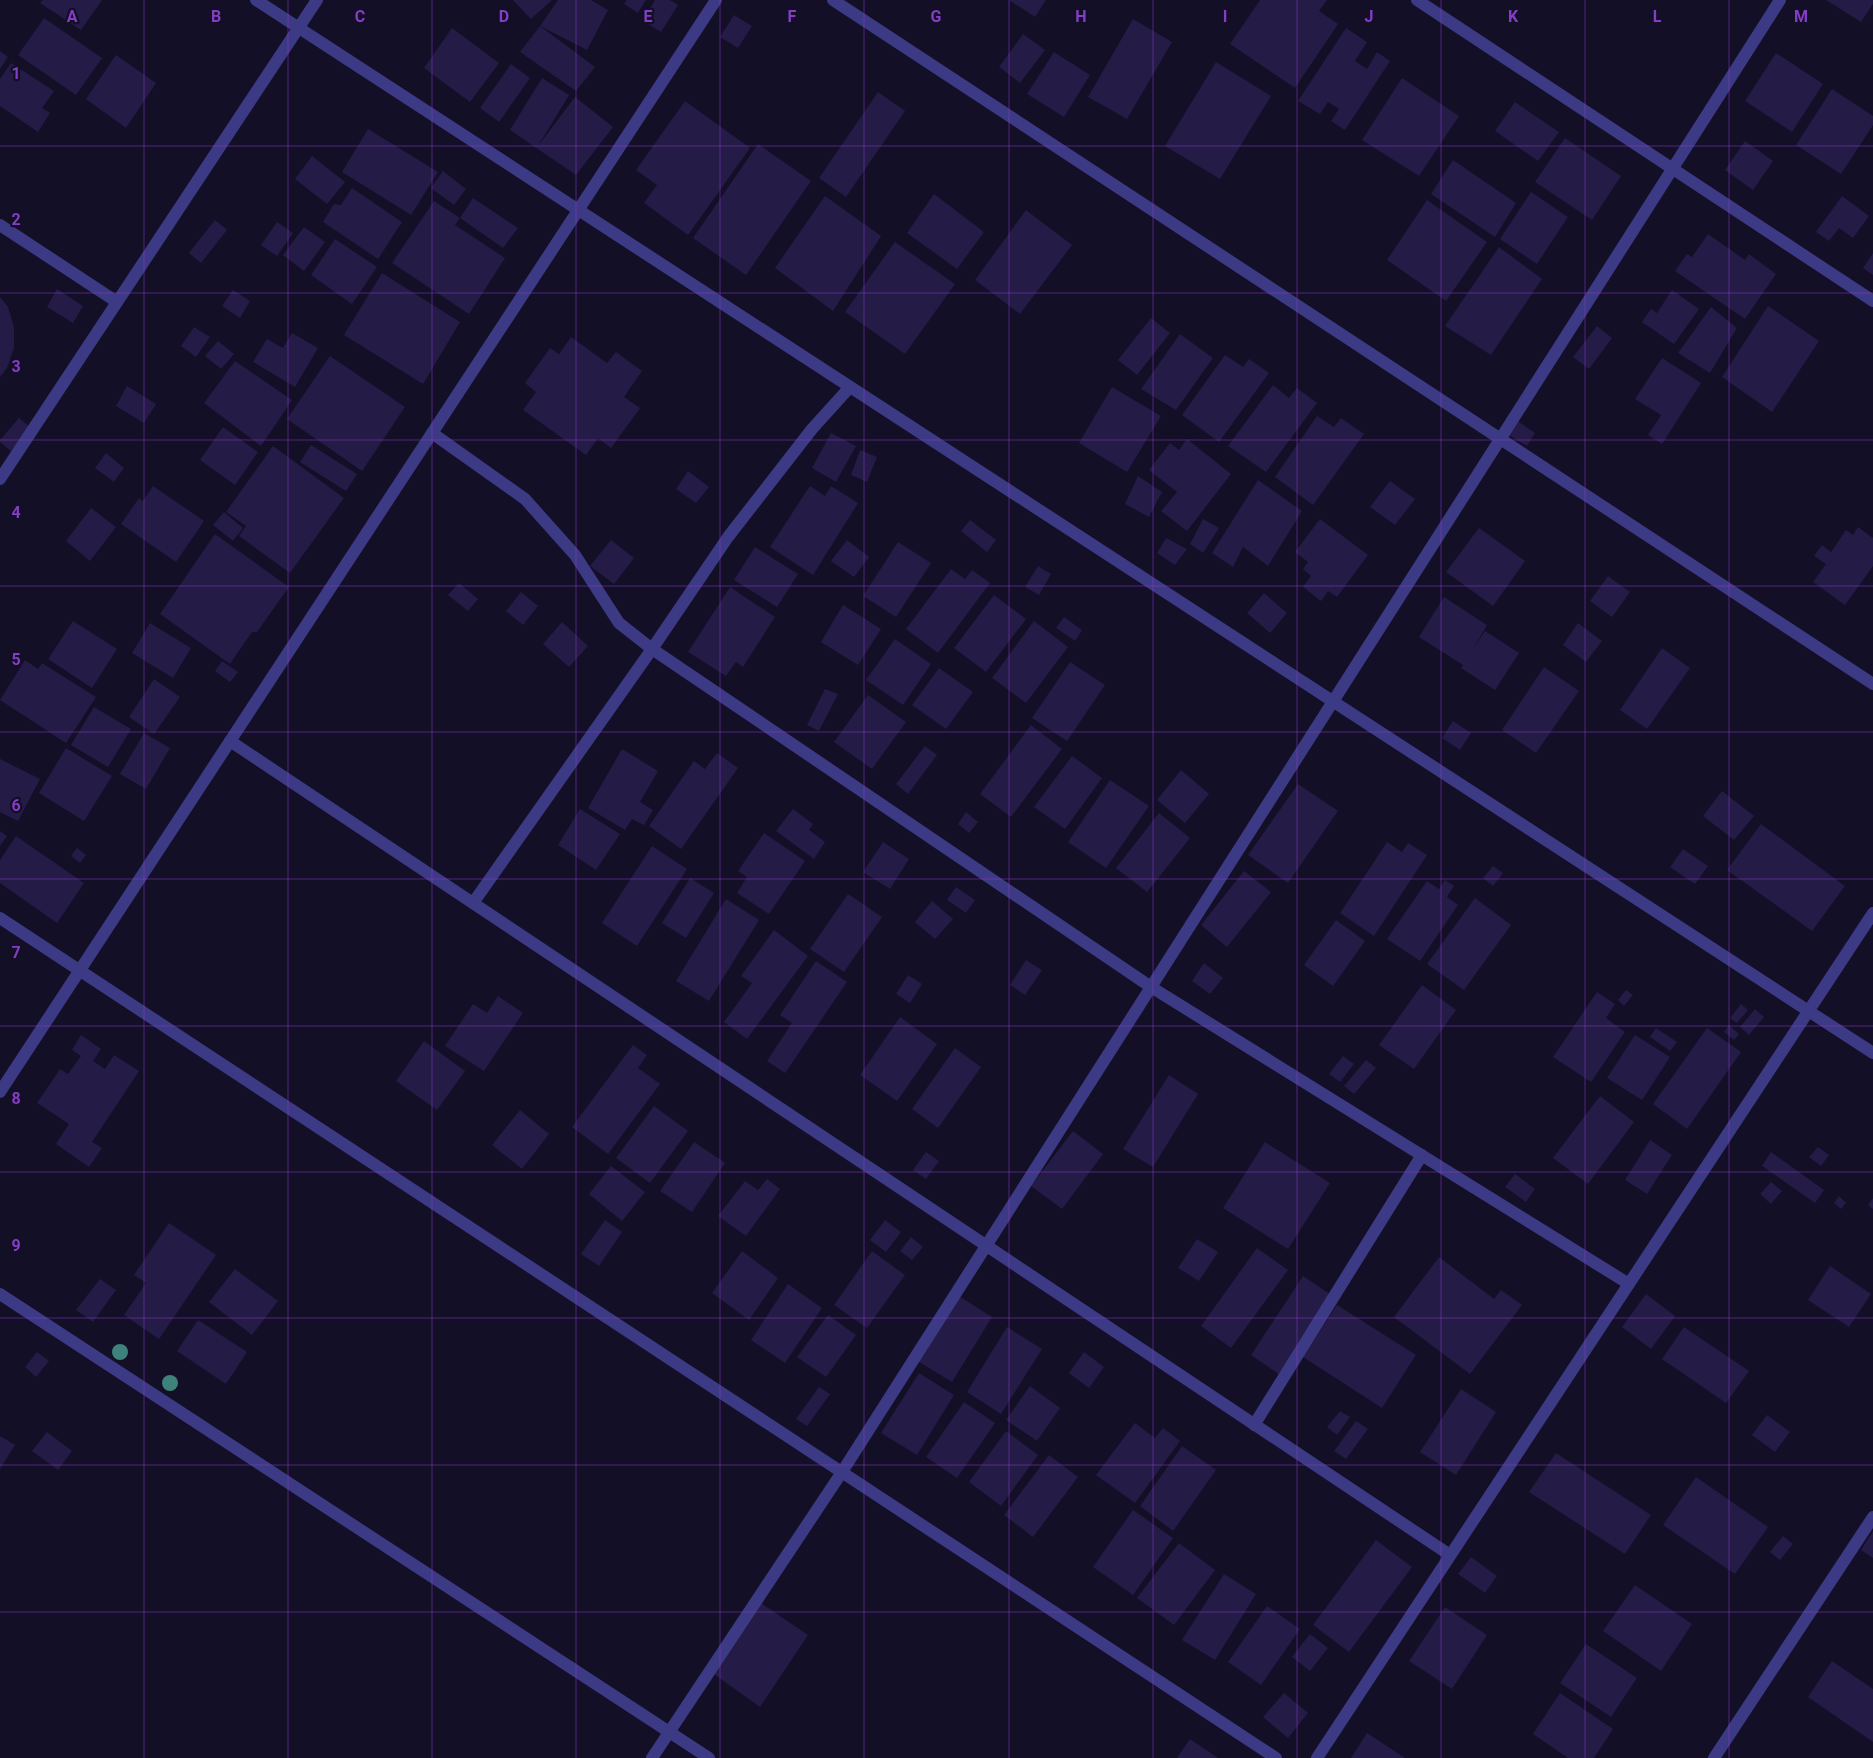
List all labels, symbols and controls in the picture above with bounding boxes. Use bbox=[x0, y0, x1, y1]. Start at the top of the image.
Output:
text: A bbox=[67, 7, 78, 26]
text: B bbox=[211, 7, 221, 26]
text: C bbox=[355, 7, 365, 26]
text: D bbox=[499, 7, 509, 26]
text: E bbox=[644, 7, 653, 26]
text: F bbox=[788, 7, 797, 26]
text: G bbox=[931, 7, 942, 26]
text: H bbox=[1075, 7, 1087, 26]
text: I bbox=[1223, 7, 1227, 26]
text: J bbox=[1365, 7, 1373, 26]
text: K bbox=[1508, 7, 1519, 26]
text: L bbox=[1653, 7, 1662, 26]
text: M bbox=[1794, 7, 1808, 26]
text: 1 bbox=[11, 64, 21, 83]
text: 2 bbox=[11, 210, 21, 229]
text: 3 bbox=[11, 357, 21, 376]
text: 4 bbox=[11, 503, 21, 522]
text: 5 bbox=[11, 650, 21, 669]
text: 6 bbox=[11, 796, 21, 815]
text: 7 bbox=[11, 943, 21, 962]
text: 8 bbox=[11, 1089, 21, 1108]
text: 9 bbox=[11, 1236, 21, 1255]

